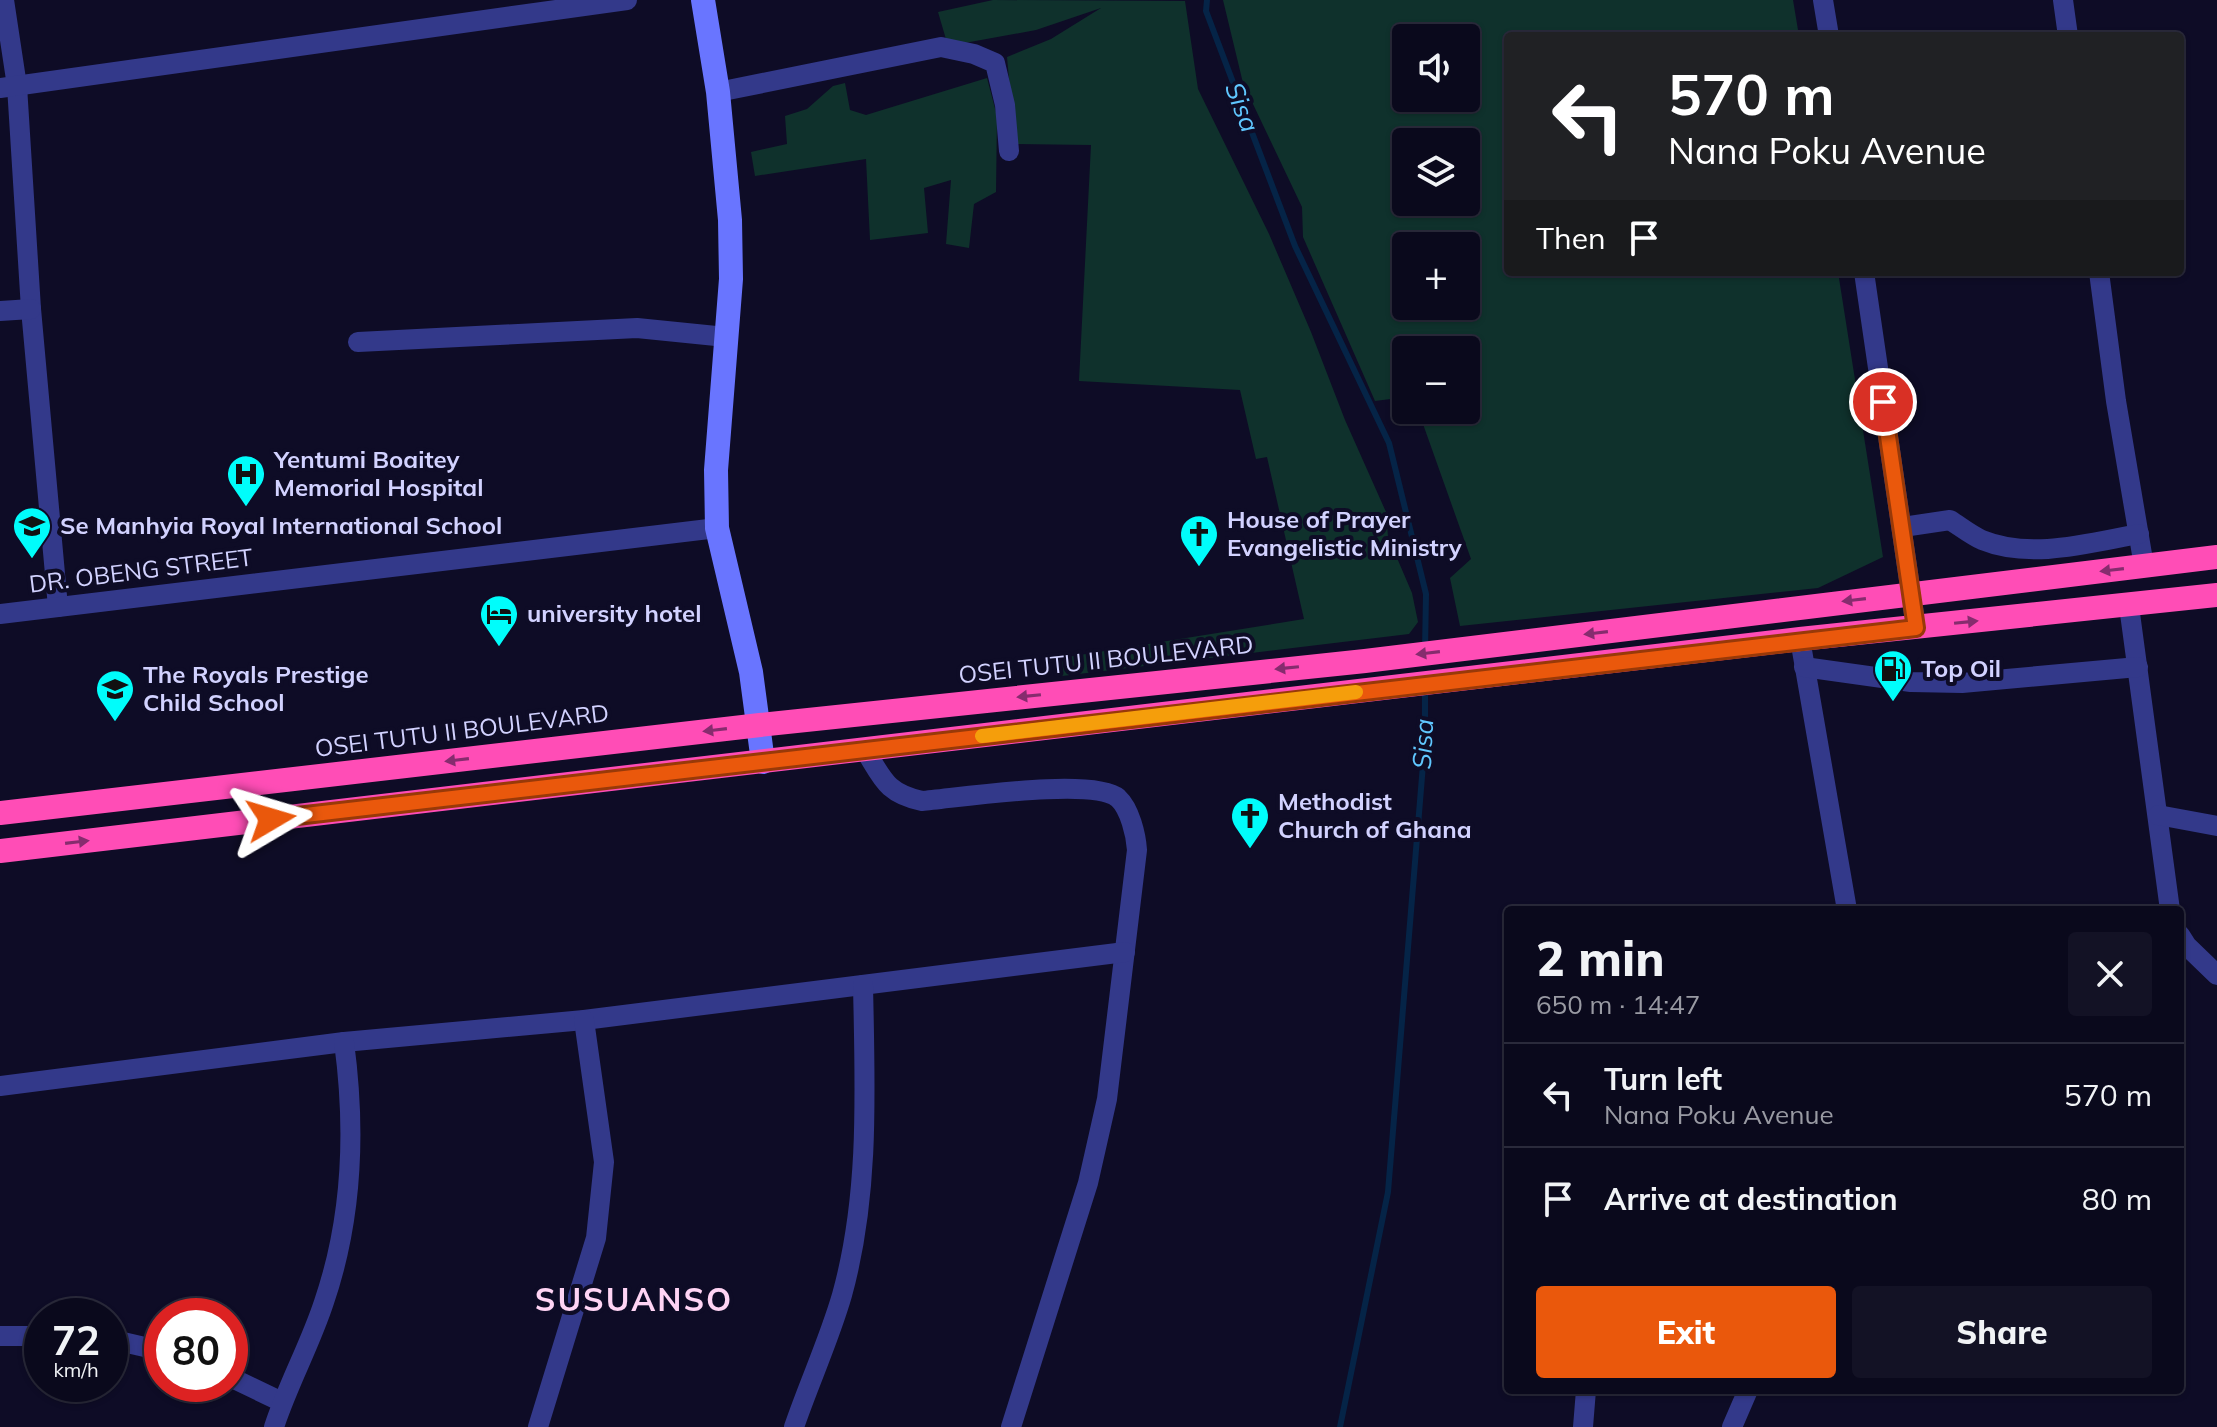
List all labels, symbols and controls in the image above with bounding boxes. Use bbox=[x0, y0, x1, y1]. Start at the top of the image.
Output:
map controls bbox=[1392, 24, 1480, 424]
button: sound bbox=[1392, 24, 1480, 112]
text: 570 m bbox=[1668, 59, 1835, 129]
icon: left bbox=[1536, 64, 1640, 168]
water label: Sisa bbox=[1218, 77, 1267, 136]
button: layers bbox=[1392, 128, 1480, 216]
text: Nana Poku Avenue bbox=[1668, 128, 1986, 173]
icon: arrive bbox=[1622, 216, 1666, 260]
text: Then bbox=[1536, 219, 1606, 257]
button: + bbox=[1392, 232, 1480, 320]
button: − bbox=[1392, 336, 1480, 424]
pin bbox=[1849, 368, 1917, 436]
icon: arrive bbox=[1861, 380, 1905, 424]
place label: Yentumi Boaitey Memorial Hospital bbox=[273, 444, 483, 502]
hospital icon: Yentumi Boaitey Memorial Hospital bbox=[225, 453, 267, 508]
place label: House of Prayer Evangelistic Ministry bbox=[1227, 504, 1463, 562]
school or university icon: Se Manhyia Royal International School bbox=[11, 505, 53, 560]
place label: Se Manhyia Royal International School bbox=[60, 510, 502, 540]
church icon: House of Prayer Evangelistic Ministry bbox=[1178, 513, 1220, 568]
street label: DR. OBENG STREET bbox=[27, 541, 255, 599]
one-way arrow bbox=[2099, 563, 2124, 576]
hotel icon: university hotel bbox=[478, 593, 520, 648]
one-way arrow bbox=[1841, 594, 1866, 607]
place label: university hotel bbox=[527, 598, 701, 628]
one-way arrow bbox=[1954, 616, 1979, 629]
one-way arrow bbox=[1583, 626, 1608, 639]
street label: OSEI TUTU II BOULEVARD bbox=[957, 629, 1255, 689]
one-way arrow bbox=[1415, 647, 1440, 660]
fuel station icon: Top Oil bbox=[1872, 648, 1914, 703]
place label: Top Oil bbox=[1921, 653, 2001, 683]
place label: The Royals Prestige Child School bbox=[143, 659, 369, 717]
one-way arrow bbox=[1275, 662, 1300, 675]
school or university icon: The Royals Prestige Child School bbox=[94, 668, 136, 723]
one-way arrow bbox=[1016, 689, 1041, 702]
street label: OSEI TUTU II BOULEVARD bbox=[313, 697, 611, 763]
water label: Sisa bbox=[1405, 718, 1440, 770]
one-way arrow bbox=[702, 724, 727, 737]
one-way arrow bbox=[444, 754, 469, 767]
position arrow bbox=[229, 777, 313, 861]
place label: Methodist Church of Ghana bbox=[1278, 786, 1472, 844]
church icon: Methodist Church of Ghana bbox=[1229, 795, 1271, 850]
one-way arrow bbox=[65, 835, 90, 848]
text: 2 min bbox=[1536, 928, 1665, 988]
button: close bbox=[2068, 932, 2152, 1016]
text: 650 m · 14:47 bbox=[1536, 988, 1700, 1021]
text: Turn left bbox=[1604, 1060, 1722, 1098]
icon: left bbox=[1536, 1073, 1580, 1117]
text: 570 m bbox=[2064, 1076, 2152, 1114]
text: Nana Poku Avenue bbox=[1604, 1098, 1834, 1131]
icon: arrive bbox=[1536, 1177, 1580, 1221]
text: Arrive at destination bbox=[1604, 1180, 1898, 1218]
text: 80 m bbox=[2082, 1180, 2152, 1218]
district label: SUSUANSO bbox=[535, 1279, 733, 1319]
button: Exit bbox=[1536, 1286, 1836, 1378]
button: Share bbox=[1852, 1286, 2152, 1378]
speed limit sign: 80 bbox=[144, 1298, 248, 1402]
text: 72 bbox=[52, 1315, 100, 1365]
text: km/h bbox=[53, 1357, 99, 1382]

